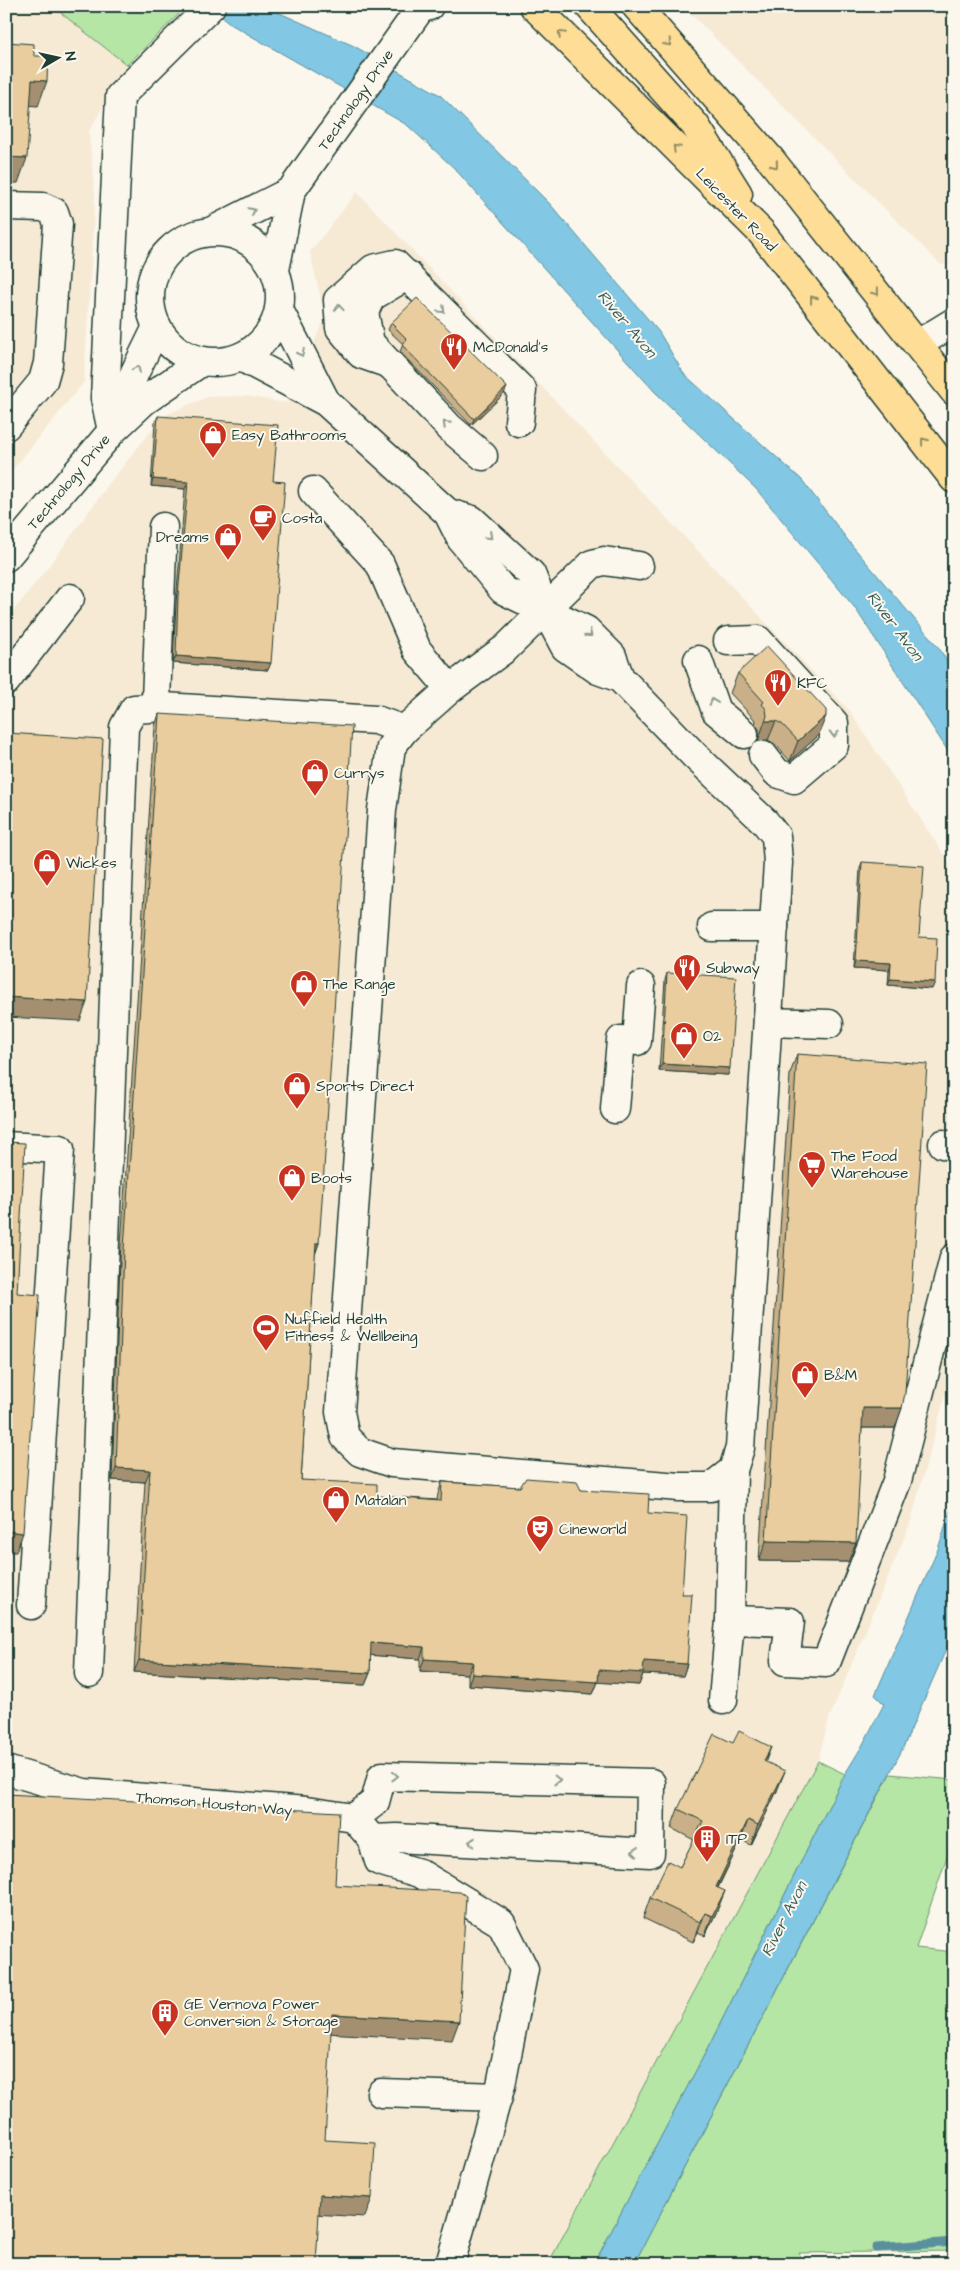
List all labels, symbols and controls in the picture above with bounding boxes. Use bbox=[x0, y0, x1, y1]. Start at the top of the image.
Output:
one-way arrow bbox=[558, 30, 567, 39]
north arrow bbox=[32, 32, 82, 82]
one-way arrow bbox=[662, 37, 671, 46]
street label: Technology Drive bbox=[313, 45, 400, 155]
text: N bbox=[59, 50, 80, 62]
one-way arrow bbox=[673, 145, 682, 154]
one-way arrow bbox=[769, 160, 778, 169]
street label: Leicester Road bbox=[691, 164, 782, 257]
one-way arrow bbox=[246, 207, 255, 217]
water label: River Avon bbox=[592, 286, 663, 364]
one-way arrow bbox=[871, 286, 879, 295]
one-way arrow bbox=[811, 296, 819, 305]
one-way arrow bbox=[333, 304, 344, 312]
one-way arrow bbox=[436, 304, 445, 313]
restaurant icon: McDonald's bbox=[439, 332, 469, 371]
place label: McDonald's bbox=[473, 337, 549, 358]
one-way arrow bbox=[295, 348, 305, 357]
one-way arrow bbox=[130, 366, 140, 375]
shop icon: Easy Bathrooms bbox=[198, 420, 228, 459]
one-way arrow bbox=[443, 420, 452, 429]
place label: Easy Bathrooms bbox=[232, 425, 347, 447]
street label: Technology Drive bbox=[23, 430, 116, 535]
one-way arrow bbox=[921, 438, 929, 447]
cafe icon: Costa bbox=[248, 503, 278, 542]
place label: Costa bbox=[282, 508, 323, 529]
shop icon: Dreams bbox=[213, 522, 243, 561]
place label: Dreams bbox=[156, 527, 209, 548]
one-way arrow bbox=[484, 530, 493, 539]
water label: River Avon bbox=[862, 587, 930, 667]
one-way arrow bbox=[583, 628, 592, 636]
restaurant icon: KFC bbox=[763, 668, 793, 707]
place label: KFC bbox=[797, 673, 827, 694]
one-way arrow bbox=[709, 699, 719, 707]
one-way arrow bbox=[829, 730, 839, 738]
shop icon: Currys bbox=[300, 758, 330, 797]
place label: Currys bbox=[334, 763, 385, 785]
shop icon: Wickes bbox=[32, 848, 62, 887]
place label: Wickes bbox=[66, 853, 117, 874]
restaurant icon: Subway bbox=[672, 953, 702, 992]
place label: Subway bbox=[706, 958, 760, 980]
shop icon: The Range bbox=[289, 969, 319, 1008]
place label: The Range bbox=[323, 974, 396, 996]
shop icon: O2 bbox=[669, 1021, 699, 1060]
place label: O2 bbox=[703, 1026, 722, 1047]
shop icon: Sports Direct bbox=[282, 1071, 312, 1110]
place label: Sports Direct bbox=[316, 1076, 414, 1097]
place label: The Food Warehouse bbox=[831, 1146, 908, 1184]
supermarket icon: The Food Warehouse bbox=[797, 1150, 827, 1189]
shop icon: Boots bbox=[277, 1163, 307, 1202]
place label: Boots bbox=[311, 1168, 353, 1189]
place label: Nuffield Health Fitness & Wellbeing bbox=[285, 1309, 418, 1348]
sports icon: Nuffield Health Fitness & Wellbeing bbox=[251, 1313, 281, 1352]
shop icon: B&M bbox=[790, 1360, 820, 1399]
place label: B&M bbox=[824, 1365, 857, 1386]
shop icon: Matalan bbox=[321, 1485, 351, 1524]
place label: Matalan bbox=[355, 1490, 407, 1511]
theatre icon: Cineworld bbox=[525, 1514, 555, 1553]
place label: Cineworld bbox=[559, 1519, 627, 1540]
one-way arrow bbox=[391, 1771, 399, 1782]
one-way arrow bbox=[553, 1775, 561, 1786]
street label: Thomson Houston Way bbox=[135, 1787, 293, 1822]
building icon: ITP bbox=[692, 1824, 722, 1863]
place label: ITP bbox=[726, 1829, 748, 1850]
one-way arrow bbox=[468, 1837, 476, 1848]
one-way arrow bbox=[630, 1847, 638, 1858]
water label: River Avon bbox=[756, 1876, 813, 1960]
place label: GE Vernova Power Conversion & Storage bbox=[184, 1994, 338, 2033]
building icon: GE Vernova Power Conversion & Storage bbox=[150, 1998, 180, 2037]

